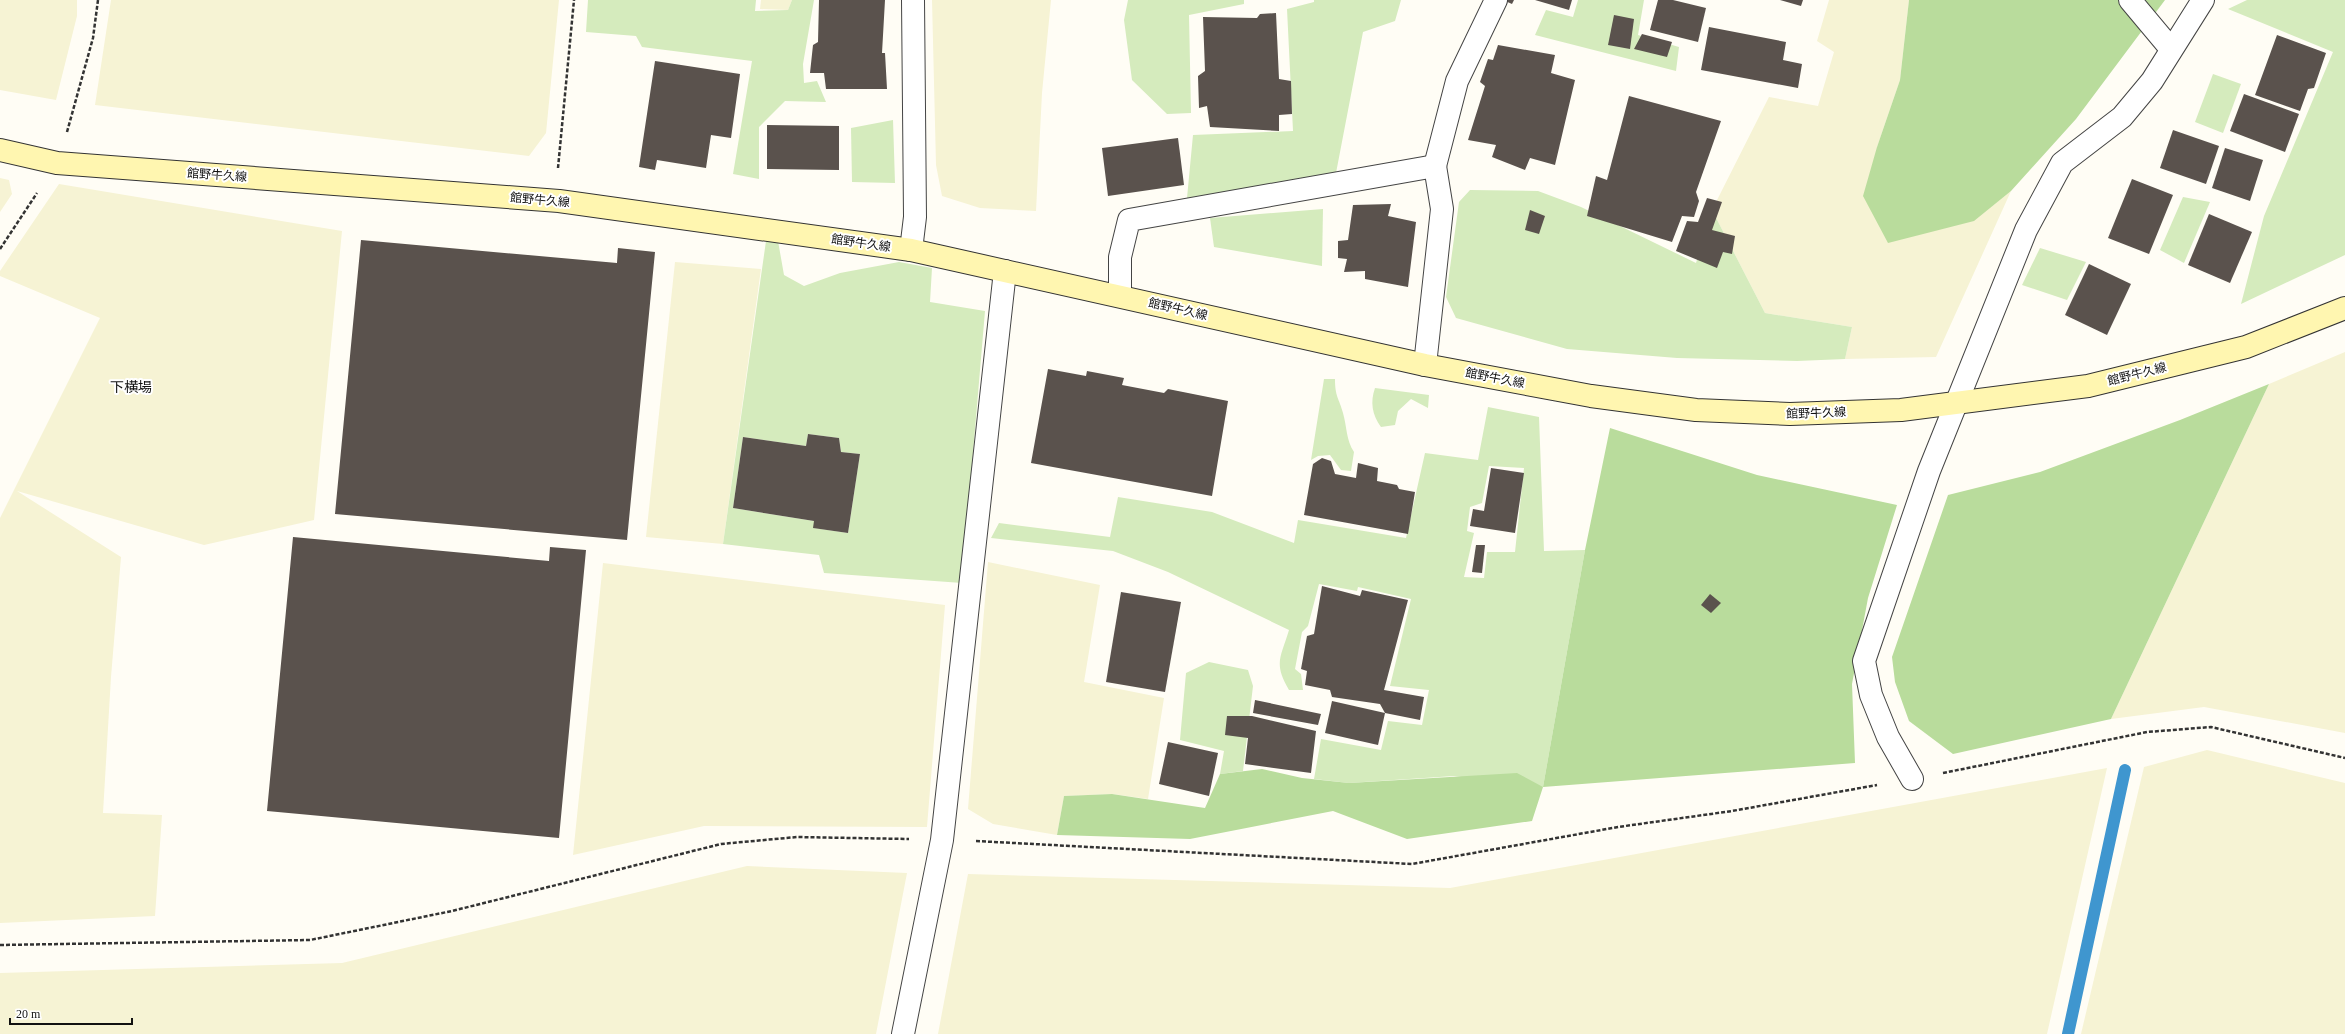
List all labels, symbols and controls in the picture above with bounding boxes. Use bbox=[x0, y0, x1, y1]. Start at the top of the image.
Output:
street label: 館野牛久線 bbox=[187, 166, 247, 184]
street label: 館野牛久線 bbox=[509, 190, 571, 210]
street label: 館野牛久線 bbox=[830, 232, 892, 254]
street label: 館野牛久線 bbox=[1147, 295, 1209, 323]
street label: 館野牛久線 bbox=[2106, 360, 2168, 388]
street label: 館野牛久線 bbox=[1464, 365, 1526, 391]
district label: 下横場 bbox=[110, 380, 152, 395]
street label: 館野牛久線 bbox=[1786, 405, 1846, 421]
scale bar bbox=[10, 1000, 132, 1026]
text: 20 m bbox=[16, 1007, 41, 1021]

